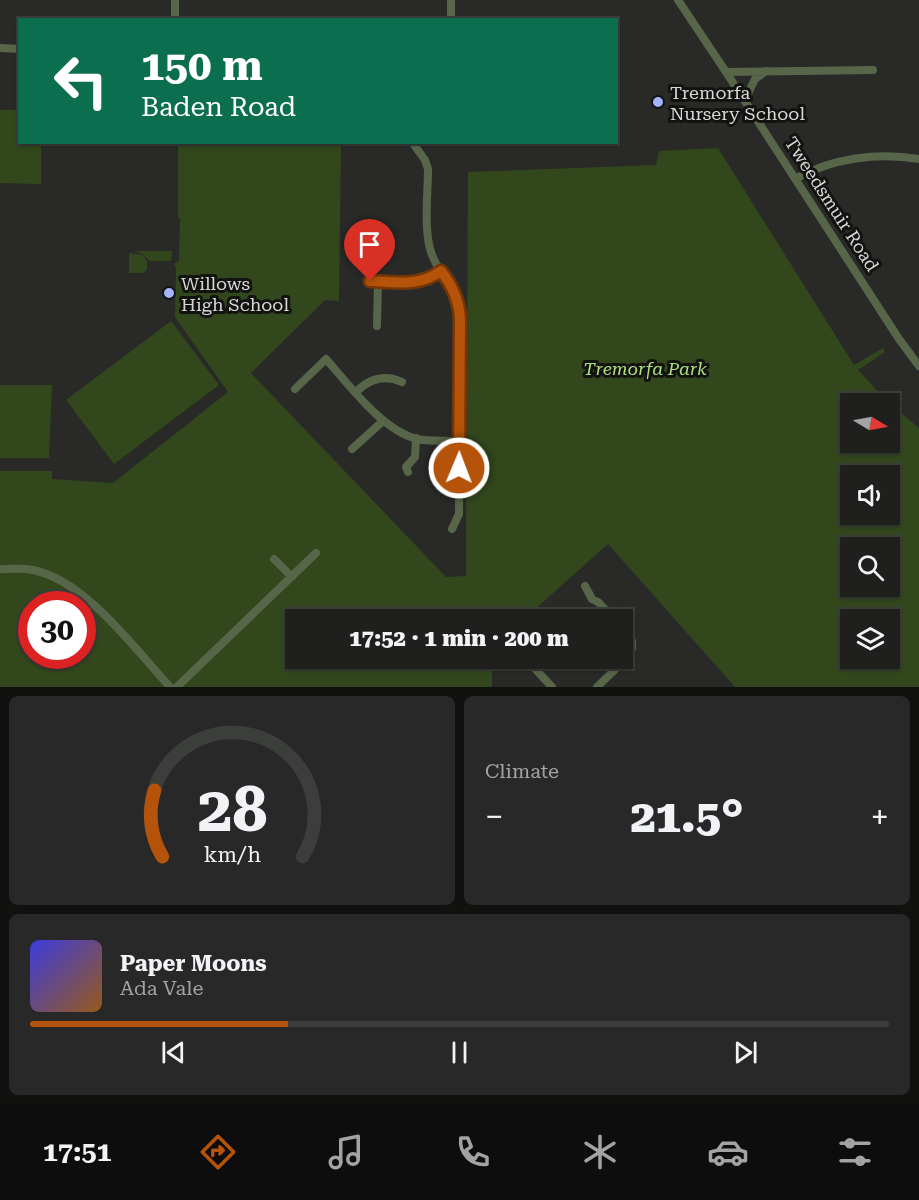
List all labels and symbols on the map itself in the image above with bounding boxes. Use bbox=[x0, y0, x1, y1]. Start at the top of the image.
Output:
place label: Tremorfa Nursery School bbox=[670, 82, 805, 124]
marker: Tremorfa Nursery School bbox=[651, 95, 665, 109]
street label: Tweedsmuir Road bbox=[781, 133, 884, 276]
pin bbox=[344, 219, 395, 281]
place label: Willows High School bbox=[181, 273, 289, 315]
marker: Willows High School bbox=[162, 286, 176, 300]
park label: Tremorfa Park bbox=[583, 358, 707, 379]
north arrow bbox=[840, 393, 900, 453]
position arrow bbox=[427, 436, 491, 500]
speed limit sign: 30 bbox=[18, 591, 96, 669]

